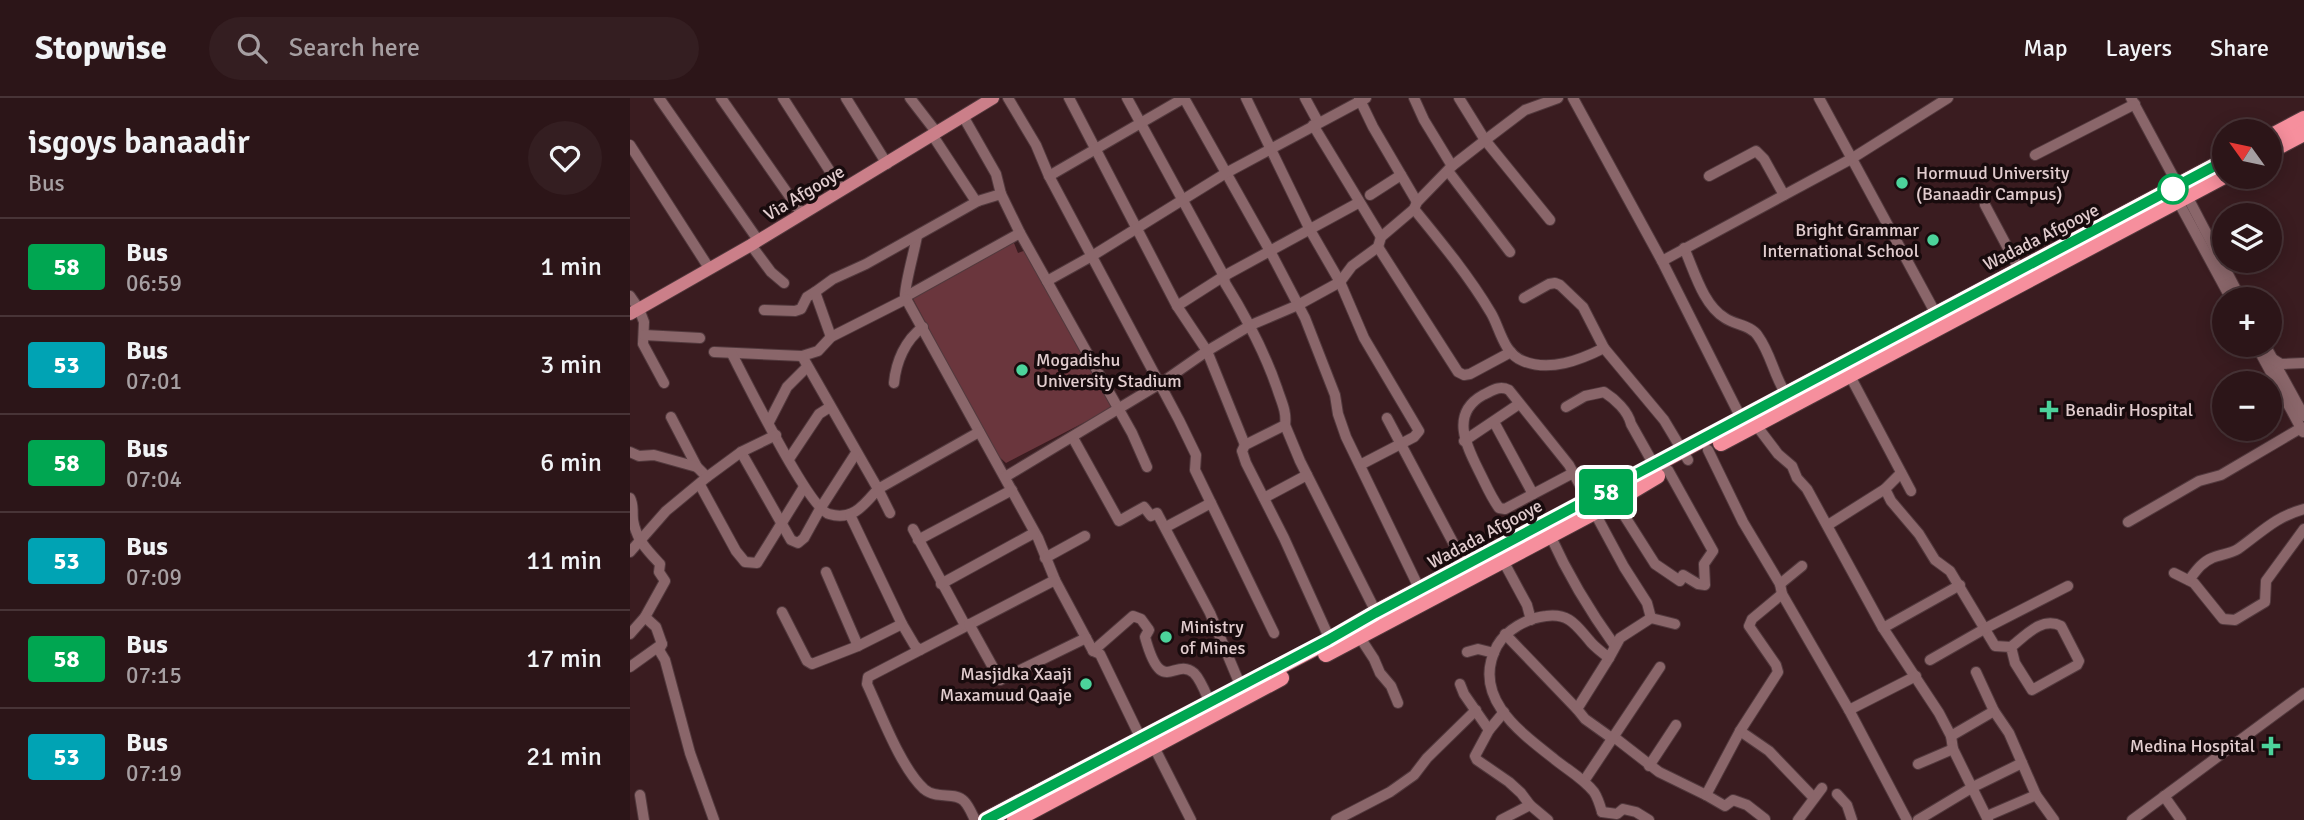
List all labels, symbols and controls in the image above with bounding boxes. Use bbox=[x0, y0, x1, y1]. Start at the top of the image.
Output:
search box bbox=[209, 17, 699, 80]
text: Stopwise bbox=[35, 28, 167, 69]
icon: search bbox=[233, 29, 271, 67]
text: Search here bbox=[289, 32, 420, 64]
text: Map bbox=[2023, 33, 2068, 63]
text: Layers bbox=[2106, 33, 2172, 63]
text: Share bbox=[2210, 33, 2269, 63]
north arrow bbox=[2212, 119, 2282, 189]
map controls bbox=[2212, 119, 2282, 441]
button: heart bbox=[528, 121, 602, 195]
text: isgoys banaadir bbox=[28, 122, 250, 163]
street label: Via Afgooye bbox=[760, 160, 848, 226]
place label: Hormuud University (Banaadir Campus) bbox=[1916, 162, 2070, 205]
text: Bus bbox=[28, 169, 65, 198]
unlabelled marker bbox=[2158, 174, 2188, 204]
marker: Hormuud University (Banaadir Campus) bbox=[1894, 175, 1910, 191]
street label: Wadada Afgooye bbox=[1980, 198, 2102, 276]
button: layers bbox=[2212, 203, 2282, 273]
place label: Bright Grammar International School bbox=[1762, 219, 1919, 262]
marker: Bright Grammar International School bbox=[1925, 232, 1941, 248]
text: Bus bbox=[126, 237, 168, 269]
text: 1 min bbox=[540, 251, 602, 283]
text: 58 bbox=[54, 252, 79, 282]
text: 06:59 bbox=[126, 269, 182, 298]
button: + bbox=[2212, 287, 2282, 357]
text: Bus bbox=[126, 335, 168, 367]
text: 3 min bbox=[540, 349, 602, 381]
place label: Mogadishu University Stadium bbox=[1036, 349, 1182, 392]
text: 53 bbox=[54, 350, 79, 380]
marker: Mogadishu University Stadium bbox=[1014, 362, 1030, 378]
text: 07:01 bbox=[126, 367, 182, 396]
button: − bbox=[2212, 371, 2282, 441]
place label: Benadir Hospital bbox=[2065, 399, 2193, 421]
marker: Benadir Hospital bbox=[2039, 400, 2059, 420]
text: Bus bbox=[126, 433, 168, 465]
text: 6 min bbox=[540, 447, 602, 479]
text: 58 bbox=[54, 448, 79, 478]
text: 07:04 bbox=[126, 465, 182, 494]
line badge: 58 bbox=[1574, 469, 1637, 515]
text: 58 bbox=[1593, 477, 1619, 507]
street label: Wadada Afgooye bbox=[1424, 495, 1546, 573]
text: Bus bbox=[126, 531, 168, 563]
text: 11 min bbox=[526, 545, 602, 577]
text: 53 bbox=[54, 546, 79, 576]
text: 07:09 bbox=[126, 563, 182, 592]
place label: Ministry of Mines bbox=[1180, 616, 1245, 659]
text: Bus bbox=[126, 629, 168, 661]
marker: Ministry of Mines bbox=[1158, 629, 1174, 645]
text: 17 min bbox=[526, 643, 602, 675]
text: 58 bbox=[54, 644, 79, 674]
text: 07:15 bbox=[126, 661, 182, 690]
place label: Masjidka Xaaji Maxamuud Qaaje bbox=[940, 663, 1072, 706]
marker: Masjidka Xaaji Maxamuud Qaaje bbox=[1078, 676, 1094, 692]
text: Bus bbox=[126, 727, 168, 759]
place label: Medina Hospital bbox=[2130, 735, 2255, 757]
marker: Medina Hospital bbox=[2261, 736, 2281, 756]
text: 21 min bbox=[526, 741, 602, 773]
text: 53 bbox=[54, 742, 79, 772]
text: 07:19 bbox=[126, 759, 182, 788]

